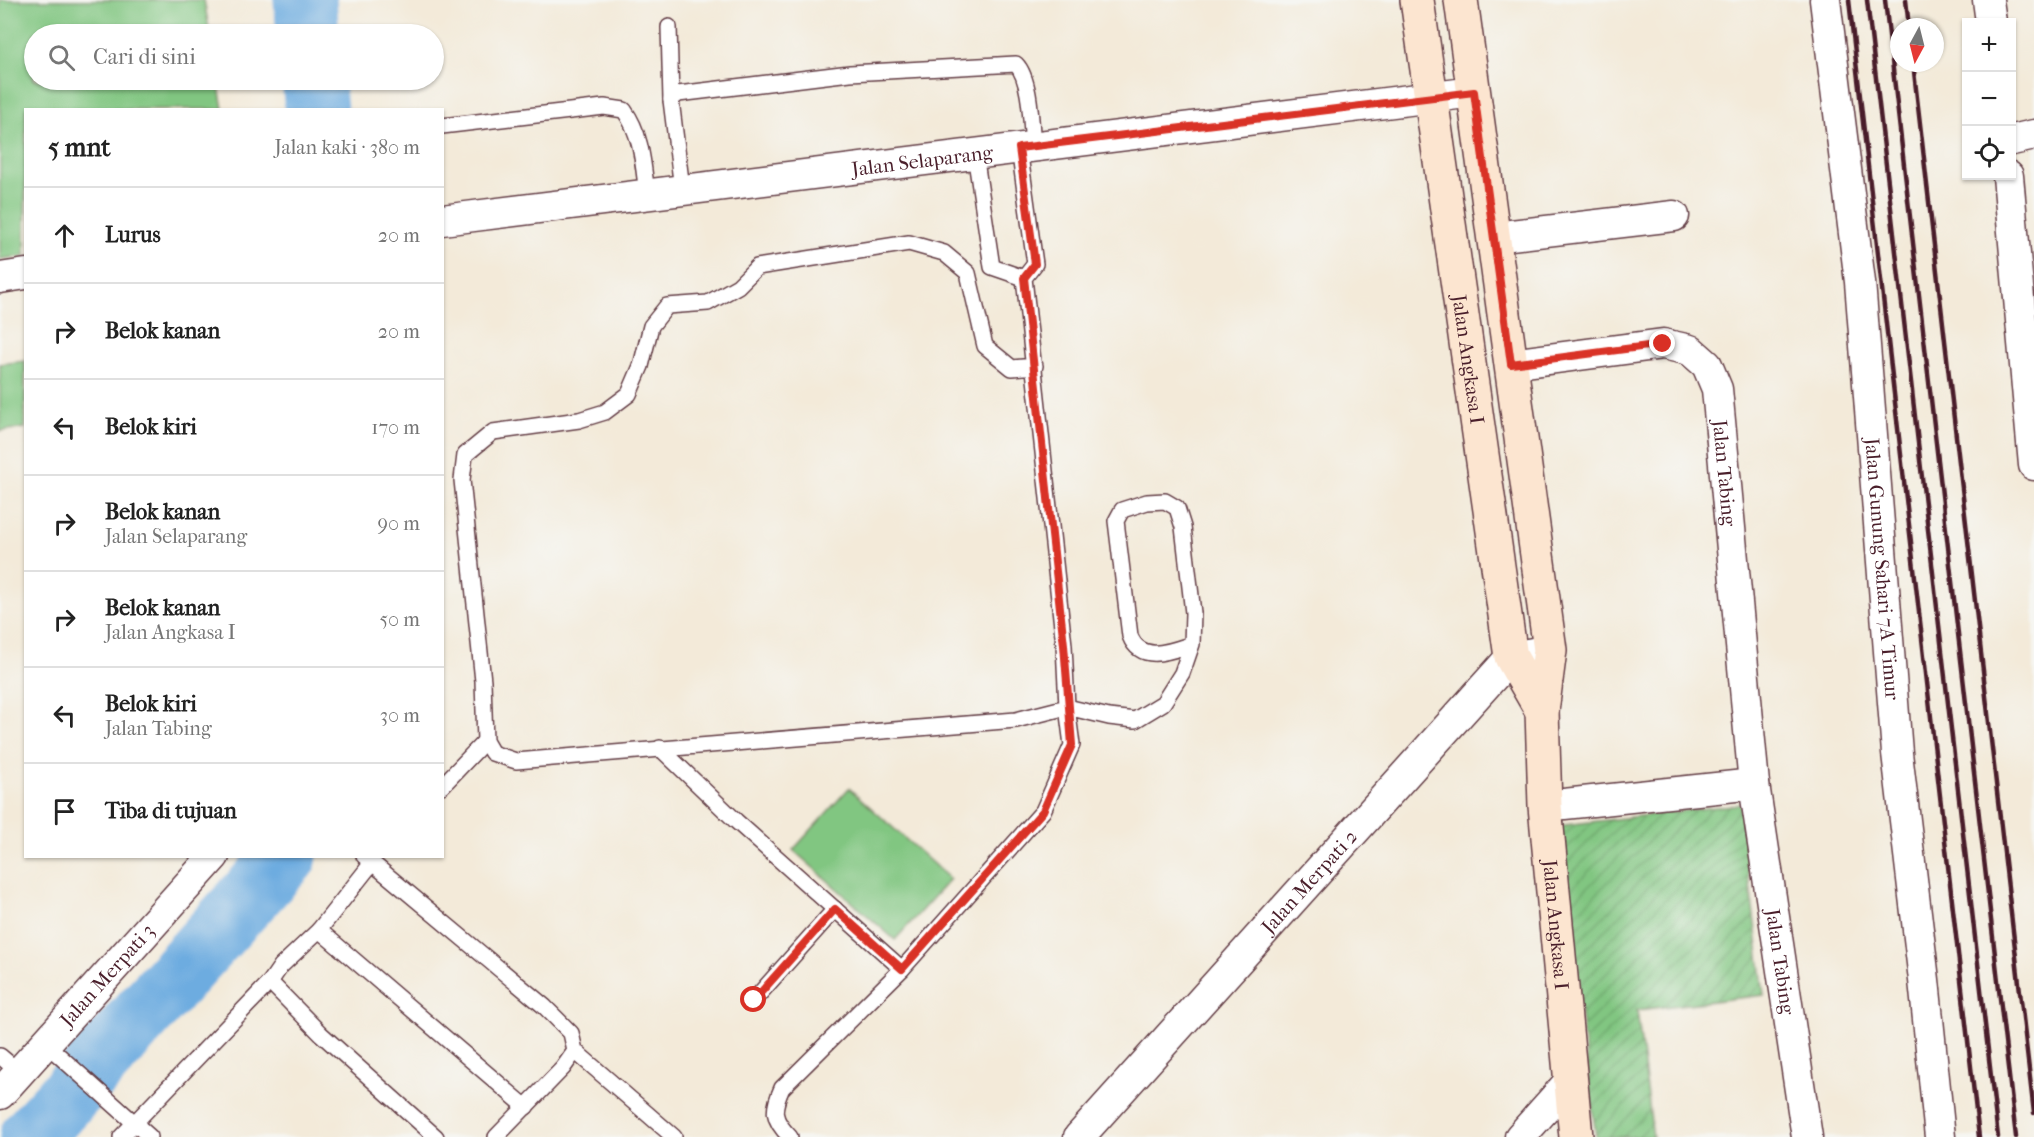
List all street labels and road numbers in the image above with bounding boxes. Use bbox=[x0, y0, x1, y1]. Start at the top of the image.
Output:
street label: Jalan Selaparang bbox=[848, 141, 995, 181]
street label: Jalan Angkasa I bbox=[1447, 291, 1489, 426]
street label: Jalan Tabing bbox=[1708, 417, 1741, 528]
street label: Jalan Gunung Sahari 7A Timur bbox=[1860, 435, 1904, 701]
street label: Jalan Merpati 2 bbox=[1256, 825, 1362, 940]
street label: Jalan Angkasa I bbox=[1538, 857, 1573, 991]
street label: Jalan Tabing bbox=[1761, 905, 1800, 1016]
street label: Jalan Merpati 3 bbox=[54, 919, 159, 1033]

